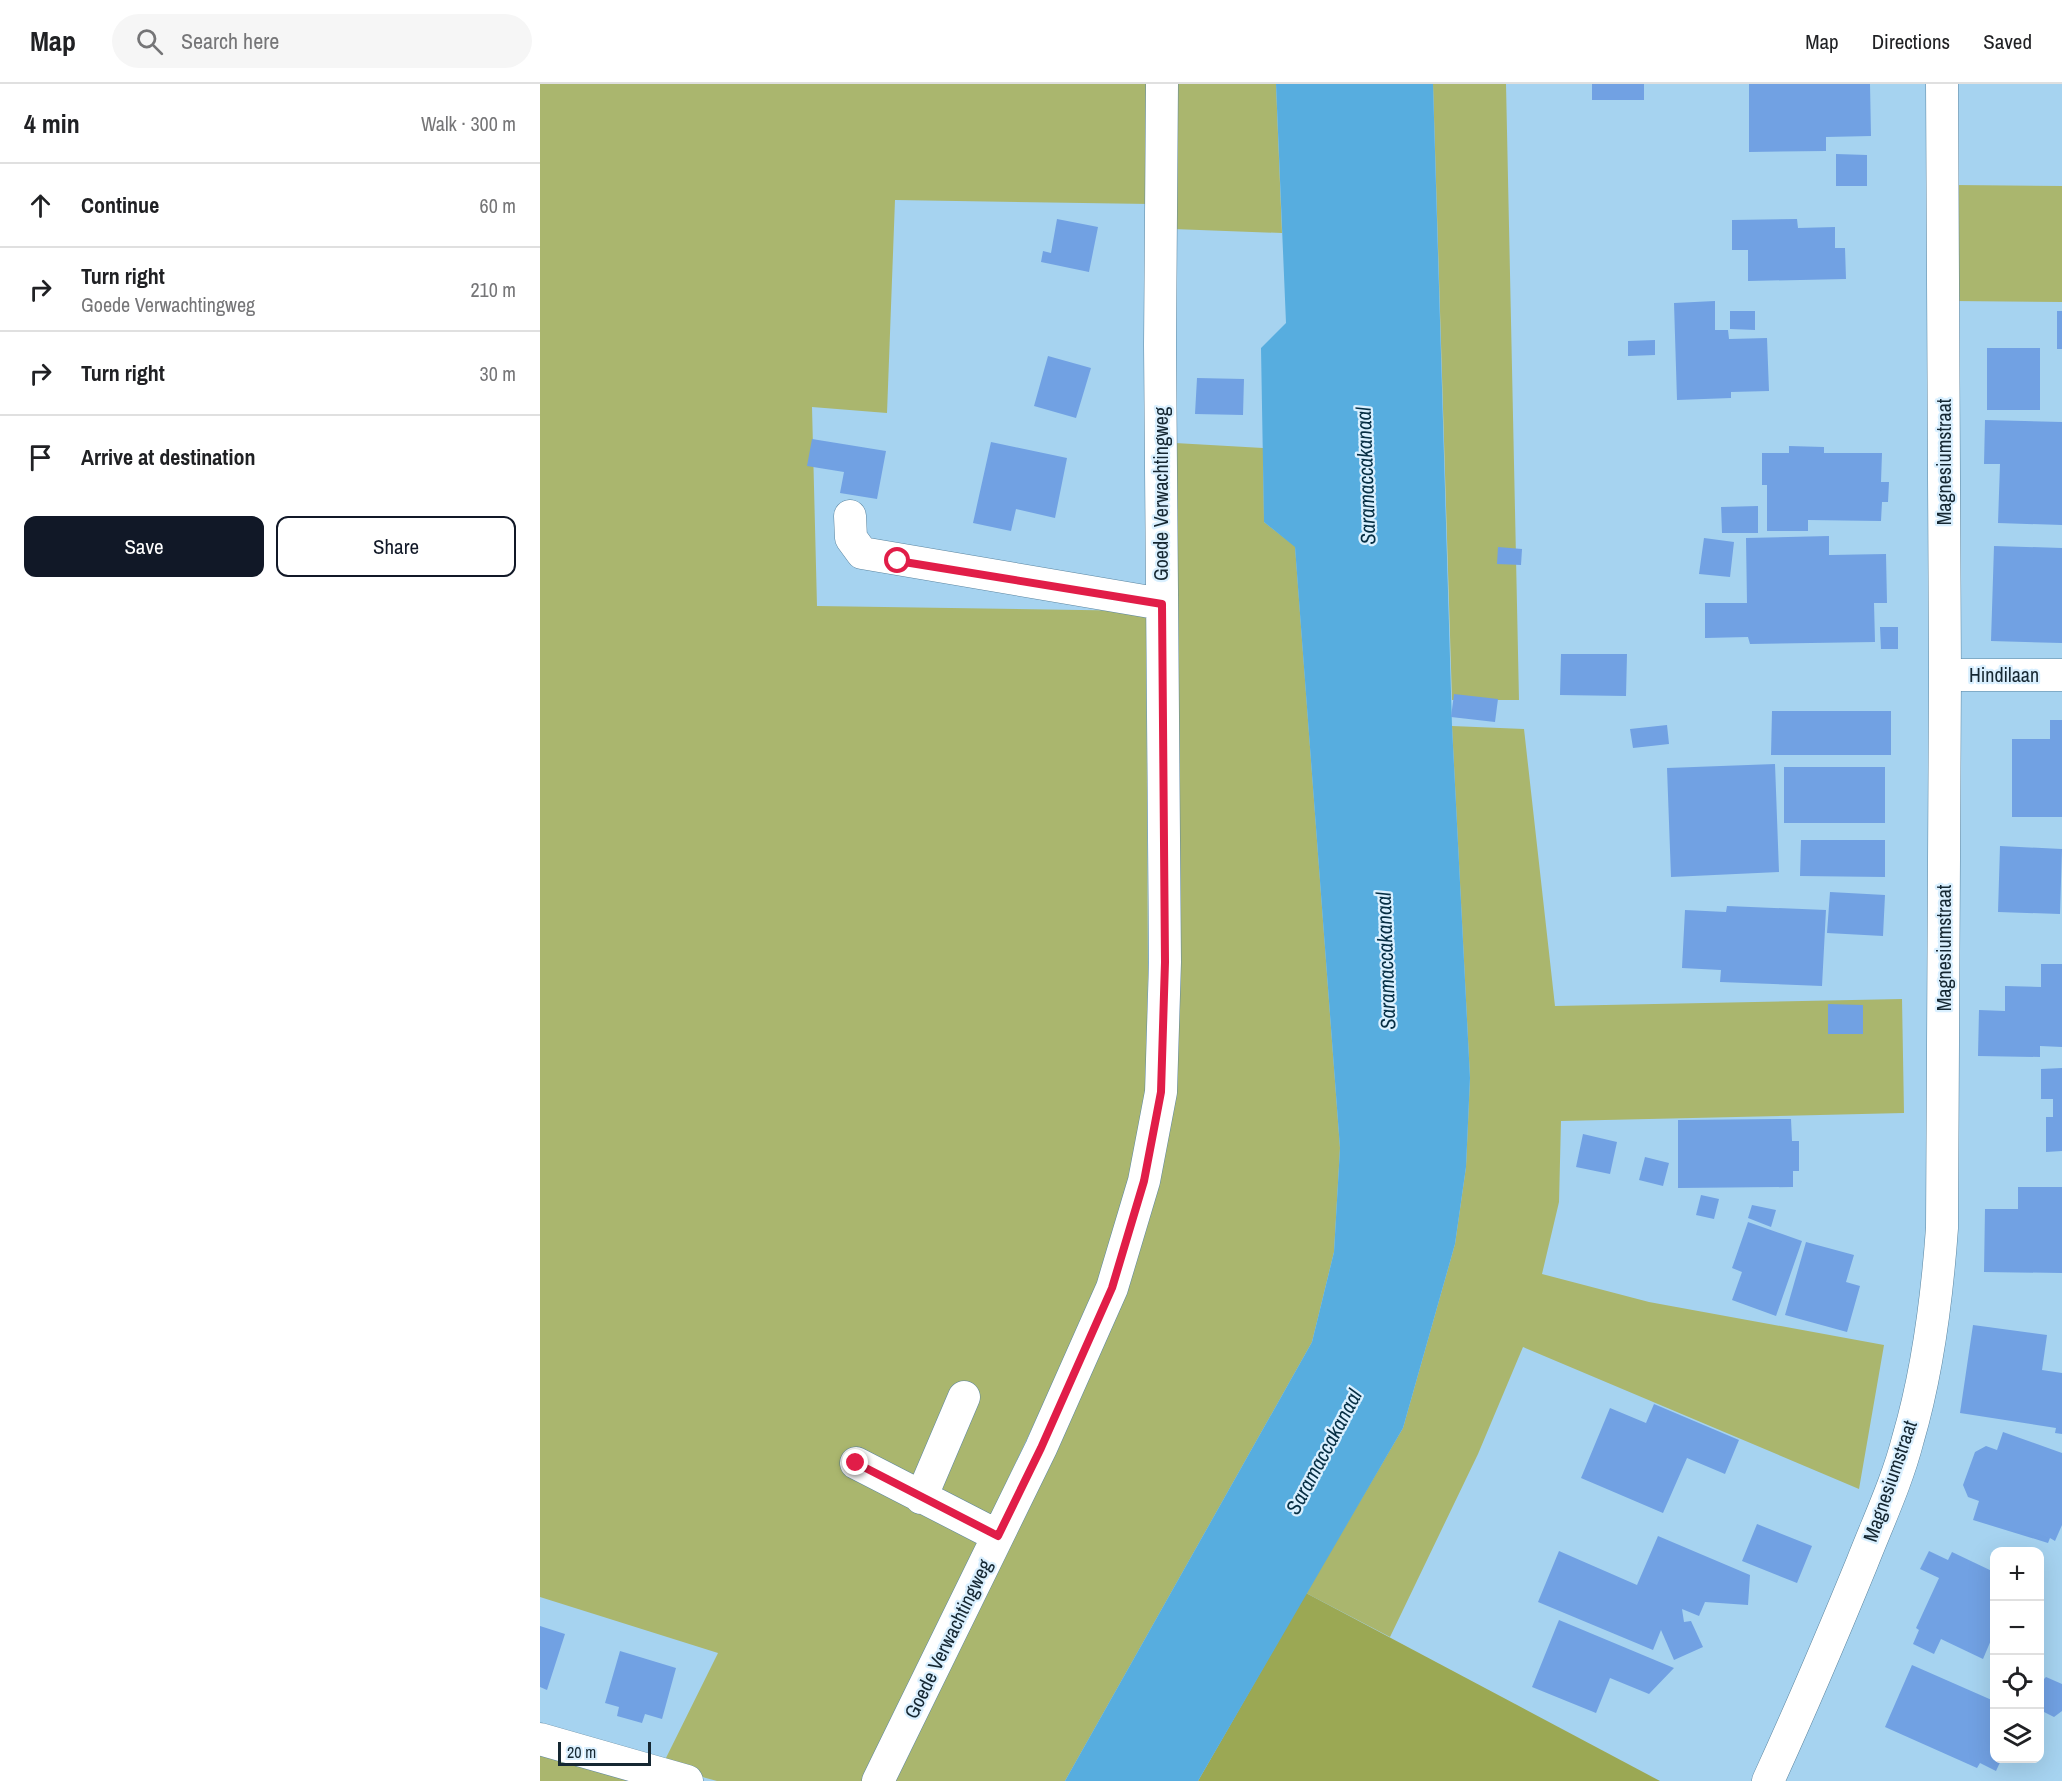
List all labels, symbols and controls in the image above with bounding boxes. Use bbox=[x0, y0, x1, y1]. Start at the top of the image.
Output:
search box bbox=[112, 14, 532, 68]
text: Map bbox=[30, 22, 76, 60]
icon: search bbox=[133, 25, 166, 58]
text: Search here bbox=[181, 26, 279, 56]
text: Map bbox=[1805, 27, 1839, 56]
text: Directions bbox=[1872, 27, 1950, 56]
text: Saved bbox=[1983, 27, 2032, 56]
text: 4 min bbox=[24, 106, 80, 141]
text: Walk · 300 m bbox=[421, 110, 516, 137]
icon: ahead bbox=[24, 189, 57, 222]
text: Continue bbox=[81, 190, 159, 220]
text: 60 m bbox=[480, 192, 516, 219]
text: Turn right bbox=[81, 261, 165, 291]
icon: right bbox=[24, 273, 57, 306]
text: 210 m bbox=[470, 276, 516, 303]
text: Goede Verwachtingweg bbox=[81, 291, 255, 318]
icon: right bbox=[24, 357, 57, 390]
text: Turn right bbox=[81, 358, 165, 388]
text: 30 m bbox=[480, 360, 516, 387]
street label: Magnesiumstraat bbox=[1930, 398, 1957, 525]
water label: Saramaccakanaal bbox=[1349, 405, 1382, 545]
street label: Goede Verwachtingweg bbox=[1147, 407, 1174, 581]
icon: arrive bbox=[24, 441, 57, 474]
text: Arrive at destination bbox=[81, 442, 255, 472]
button: Save bbox=[24, 516, 264, 577]
button: Share bbox=[276, 516, 516, 577]
route start bbox=[884, 547, 910, 573]
street label: Hindilaan bbox=[1969, 661, 2039, 688]
street label: Magnesiumstraat bbox=[1930, 884, 1957, 1011]
water label: Saramaccakanaal bbox=[1369, 890, 1402, 1030]
water label: Saramaccakanaal bbox=[1278, 1383, 1369, 1519]
street label: Magnesiumstraat bbox=[1856, 1416, 1923, 1545]
route end bbox=[842, 1449, 868, 1475]
map controls bbox=[1990, 1547, 2044, 1763]
button: + bbox=[1990, 1547, 2044, 1601]
street label: Goede Verwachtingweg bbox=[897, 1555, 998, 1723]
button: − bbox=[1990, 1601, 2044, 1655]
button: locate bbox=[1990, 1655, 2044, 1709]
button: layers bbox=[1990, 1709, 2044, 1763]
scale bar bbox=[558, 1739, 651, 1766]
text: 20 m bbox=[567, 1741, 596, 1763]

